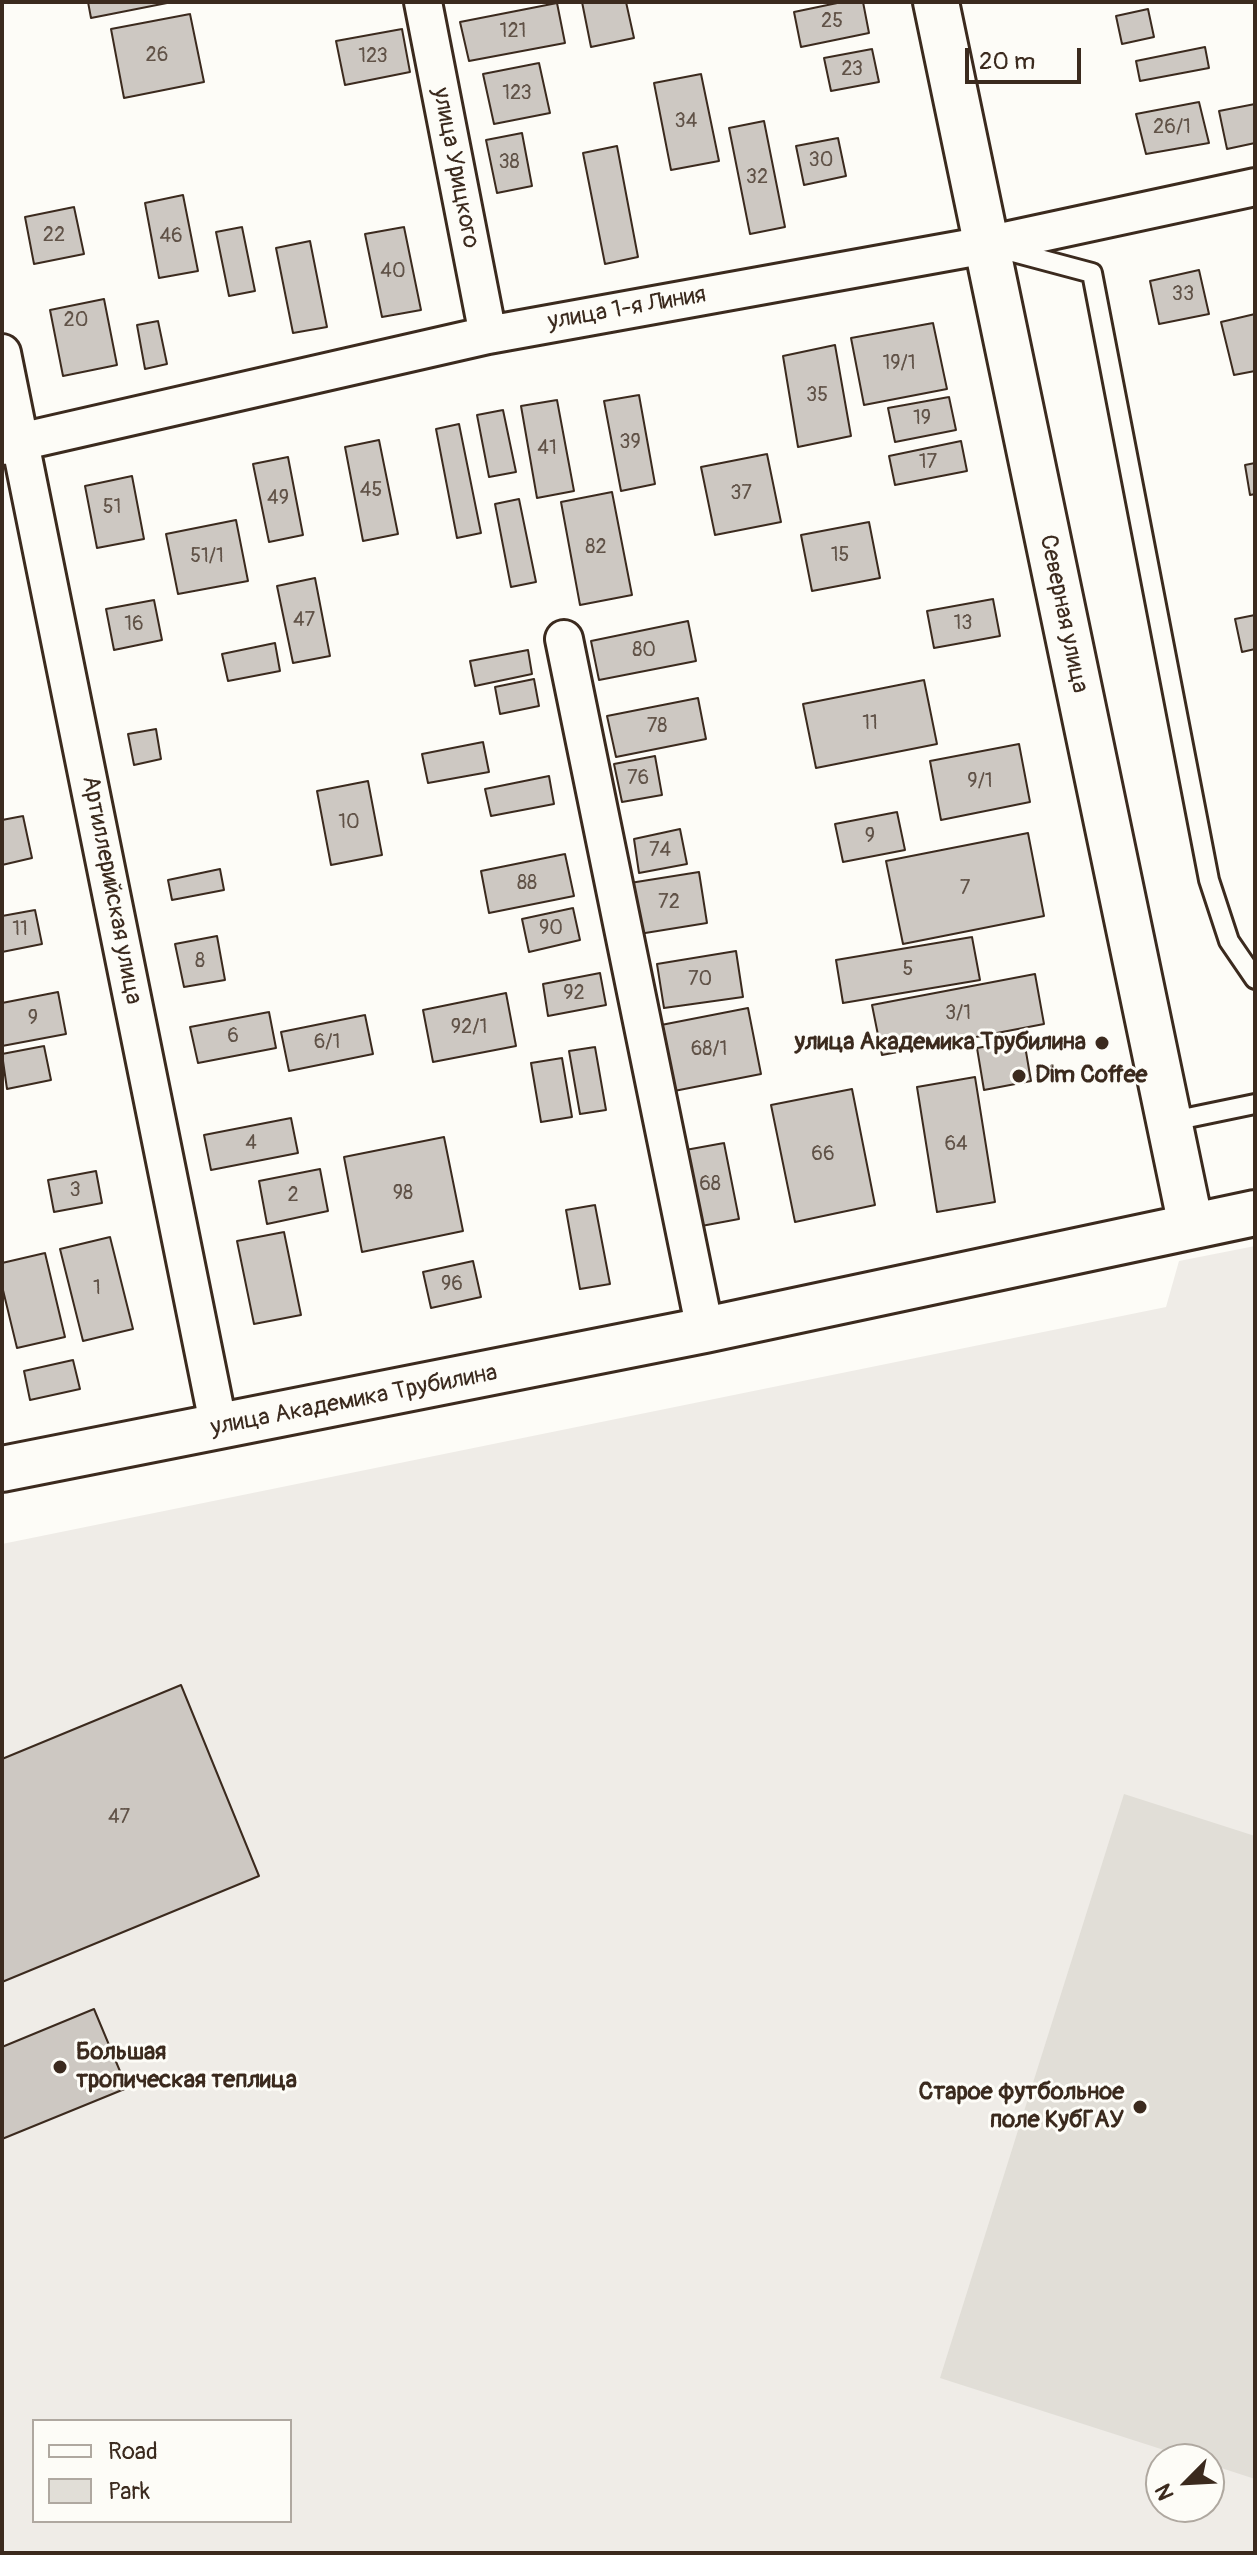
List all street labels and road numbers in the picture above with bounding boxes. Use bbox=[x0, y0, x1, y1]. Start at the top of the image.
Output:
street label: улица Урицкого bbox=[425, 85, 485, 251]
street label: улица 1-я Линия bbox=[546, 281, 708, 337]
street label: Северная улица bbox=[1032, 532, 1094, 696]
street label: Артиллерийская улица bbox=[75, 773, 147, 1007]
street label: улица Академика Трубилина bbox=[208, 1359, 500, 1443]

